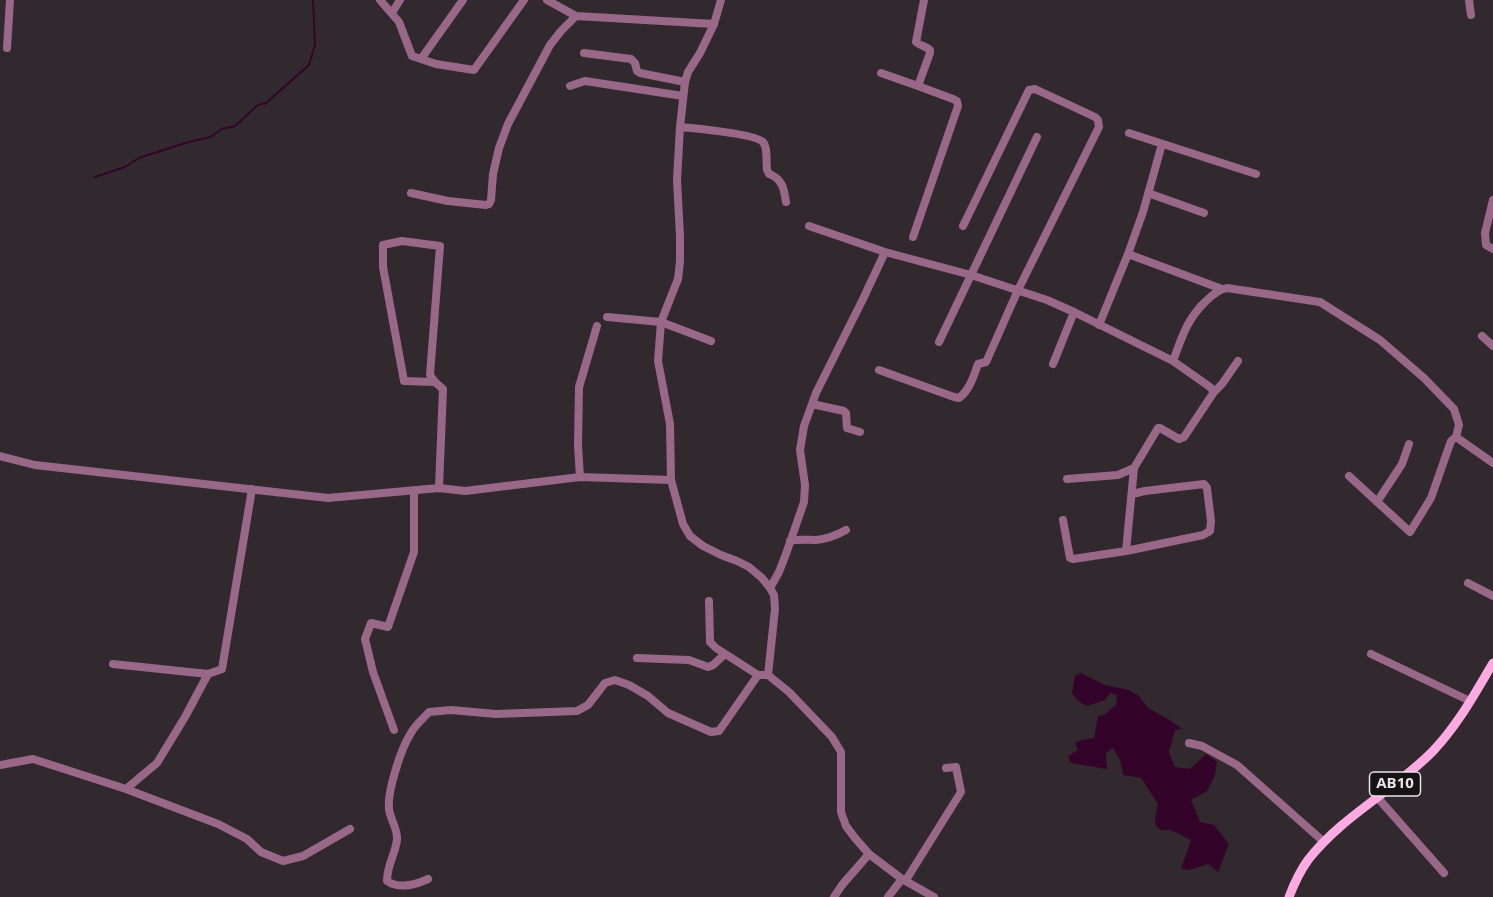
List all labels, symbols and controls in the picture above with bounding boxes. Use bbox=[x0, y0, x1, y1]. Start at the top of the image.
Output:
road number: AB10 bbox=[1370, 772, 1420, 796]

